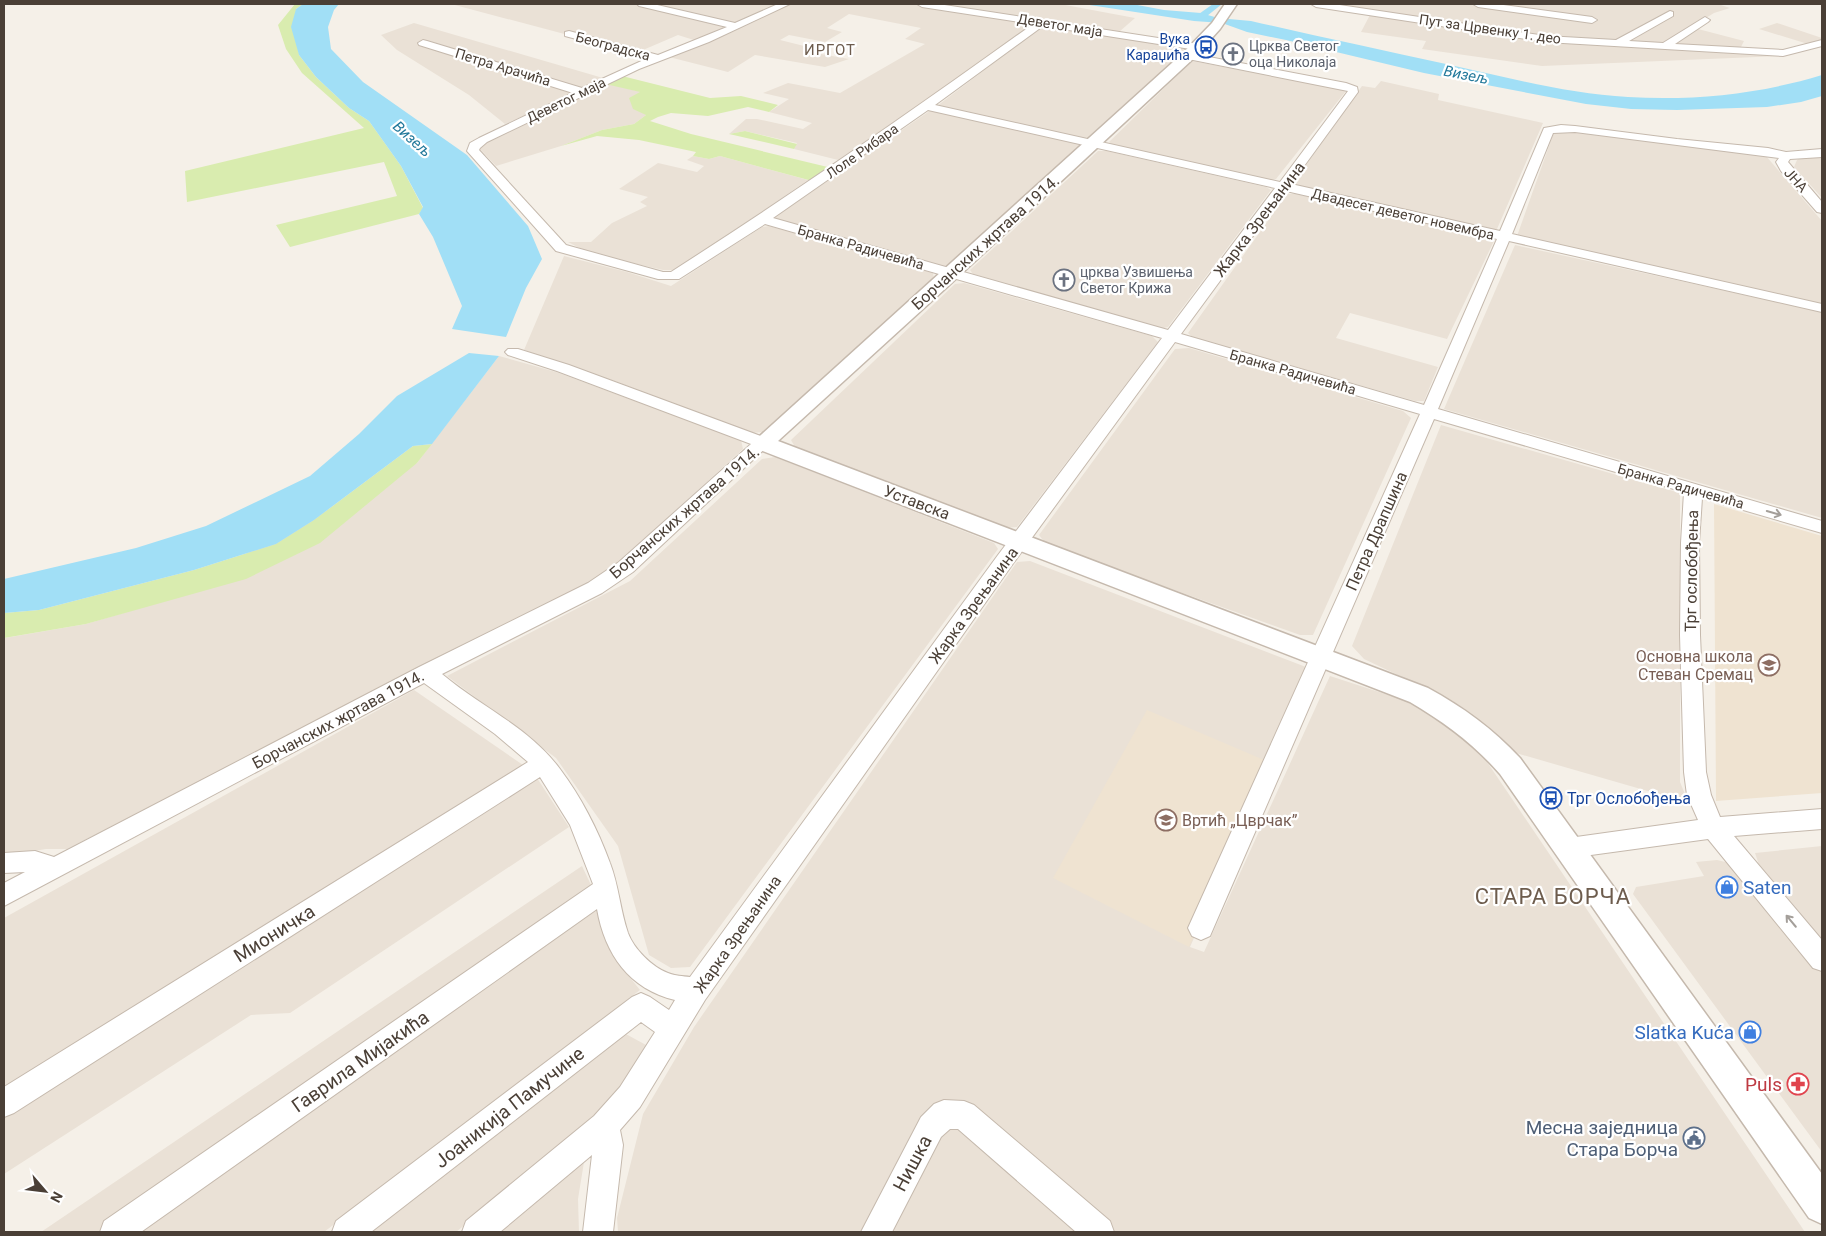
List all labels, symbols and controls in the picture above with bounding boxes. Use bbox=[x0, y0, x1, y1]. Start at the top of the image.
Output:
street label: Деветог маја bbox=[1016, 10, 1104, 40]
street label: Пут за Црвенку 1. део bbox=[1418, 11, 1562, 47]
street label: Београдска bbox=[574, 28, 652, 64]
place label: Вука Караџића bbox=[1126, 31, 1190, 63]
bus stop icon: Вука Караџића bbox=[1194, 35, 1218, 59]
place label: Црква Светог оца Николаја bbox=[1249, 38, 1339, 70]
district label: ИРГОТ bbox=[804, 41, 856, 59]
church icon: Црква Светог оца Николаја bbox=[1221, 42, 1245, 66]
street label: Петра Арачића bbox=[453, 45, 553, 89]
water label: Визељ bbox=[1442, 62, 1490, 88]
street label: Деветог маја bbox=[524, 74, 608, 126]
water label: Визељ bbox=[389, 117, 435, 161]
street label: Лоле Рибара bbox=[823, 120, 901, 182]
street label: Жарка Зрењанина bbox=[1210, 158, 1309, 281]
street label: ЈНА bbox=[1781, 165, 1811, 195]
street label: Борчанских жртава 1914. bbox=[908, 171, 1063, 314]
street label: Двадесет деветог новембра bbox=[1310, 185, 1496, 243]
street label: Бранка Радичевића bbox=[796, 221, 926, 273]
place label: црква Узвишења Светог Крижа bbox=[1080, 264, 1193, 296]
church icon: црква Узвишења Светог Крижа bbox=[1052, 268, 1076, 292]
street label: Бранка Радичевића bbox=[1228, 346, 1358, 398]
street label: Борчанских жртава 1914. bbox=[606, 442, 763, 582]
street label: Бранка Радичевића bbox=[1616, 460, 1746, 512]
street label: Петра Драпшина bbox=[1342, 469, 1411, 594]
street label: Уставска bbox=[881, 481, 952, 524]
one-way arrow bbox=[1765, 508, 1781, 518]
street label: Трг ослобођења bbox=[1681, 510, 1702, 632]
street label: Жарка Зрењанина bbox=[925, 543, 1022, 667]
place label: Основна школа Стеван Сремац bbox=[1636, 647, 1754, 684]
school or university icon: Основна школа Стеван Сремац bbox=[1757, 653, 1781, 677]
street label: Борчанских жртава 1914. bbox=[249, 666, 427, 773]
bus stop icon: Трг Ослобођења bbox=[1539, 786, 1563, 810]
place label: Трг Ослобођења bbox=[1567, 789, 1691, 808]
school or university icon: Вртић „Цврчак” bbox=[1154, 808, 1178, 832]
place label: Вртић „Цврчак” bbox=[1182, 811, 1298, 830]
street label: Жарка Зрењанина bbox=[690, 872, 785, 997]
shop icon: Saten bbox=[1715, 875, 1739, 899]
place label: Saten bbox=[1743, 876, 1791, 899]
district label: СТАРА БОРЧА bbox=[1475, 884, 1631, 909]
street label: Мионичка bbox=[229, 899, 319, 967]
one-way arrow bbox=[1786, 915, 1797, 928]
street label: Гаврила Мијакића bbox=[287, 1005, 433, 1117]
shop icon: Slatka Kuća bbox=[1738, 1020, 1762, 1044]
place label: Slatka Kuća bbox=[1634, 1021, 1734, 1044]
street label: Јоаникија Памучине bbox=[430, 1042, 589, 1173]
pharmacy icon: Puls bbox=[1786, 1072, 1810, 1096]
place label: Puls bbox=[1745, 1073, 1782, 1096]
place label: Месна заједница Стара Борча bbox=[1526, 1116, 1678, 1161]
public building icon: Месна заједница Стара Борча bbox=[1682, 1126, 1706, 1150]
street label: Нишка bbox=[888, 1131, 937, 1195]
north arrow bbox=[20, 1166, 70, 1216]
text: N bbox=[47, 1189, 66, 1205]

